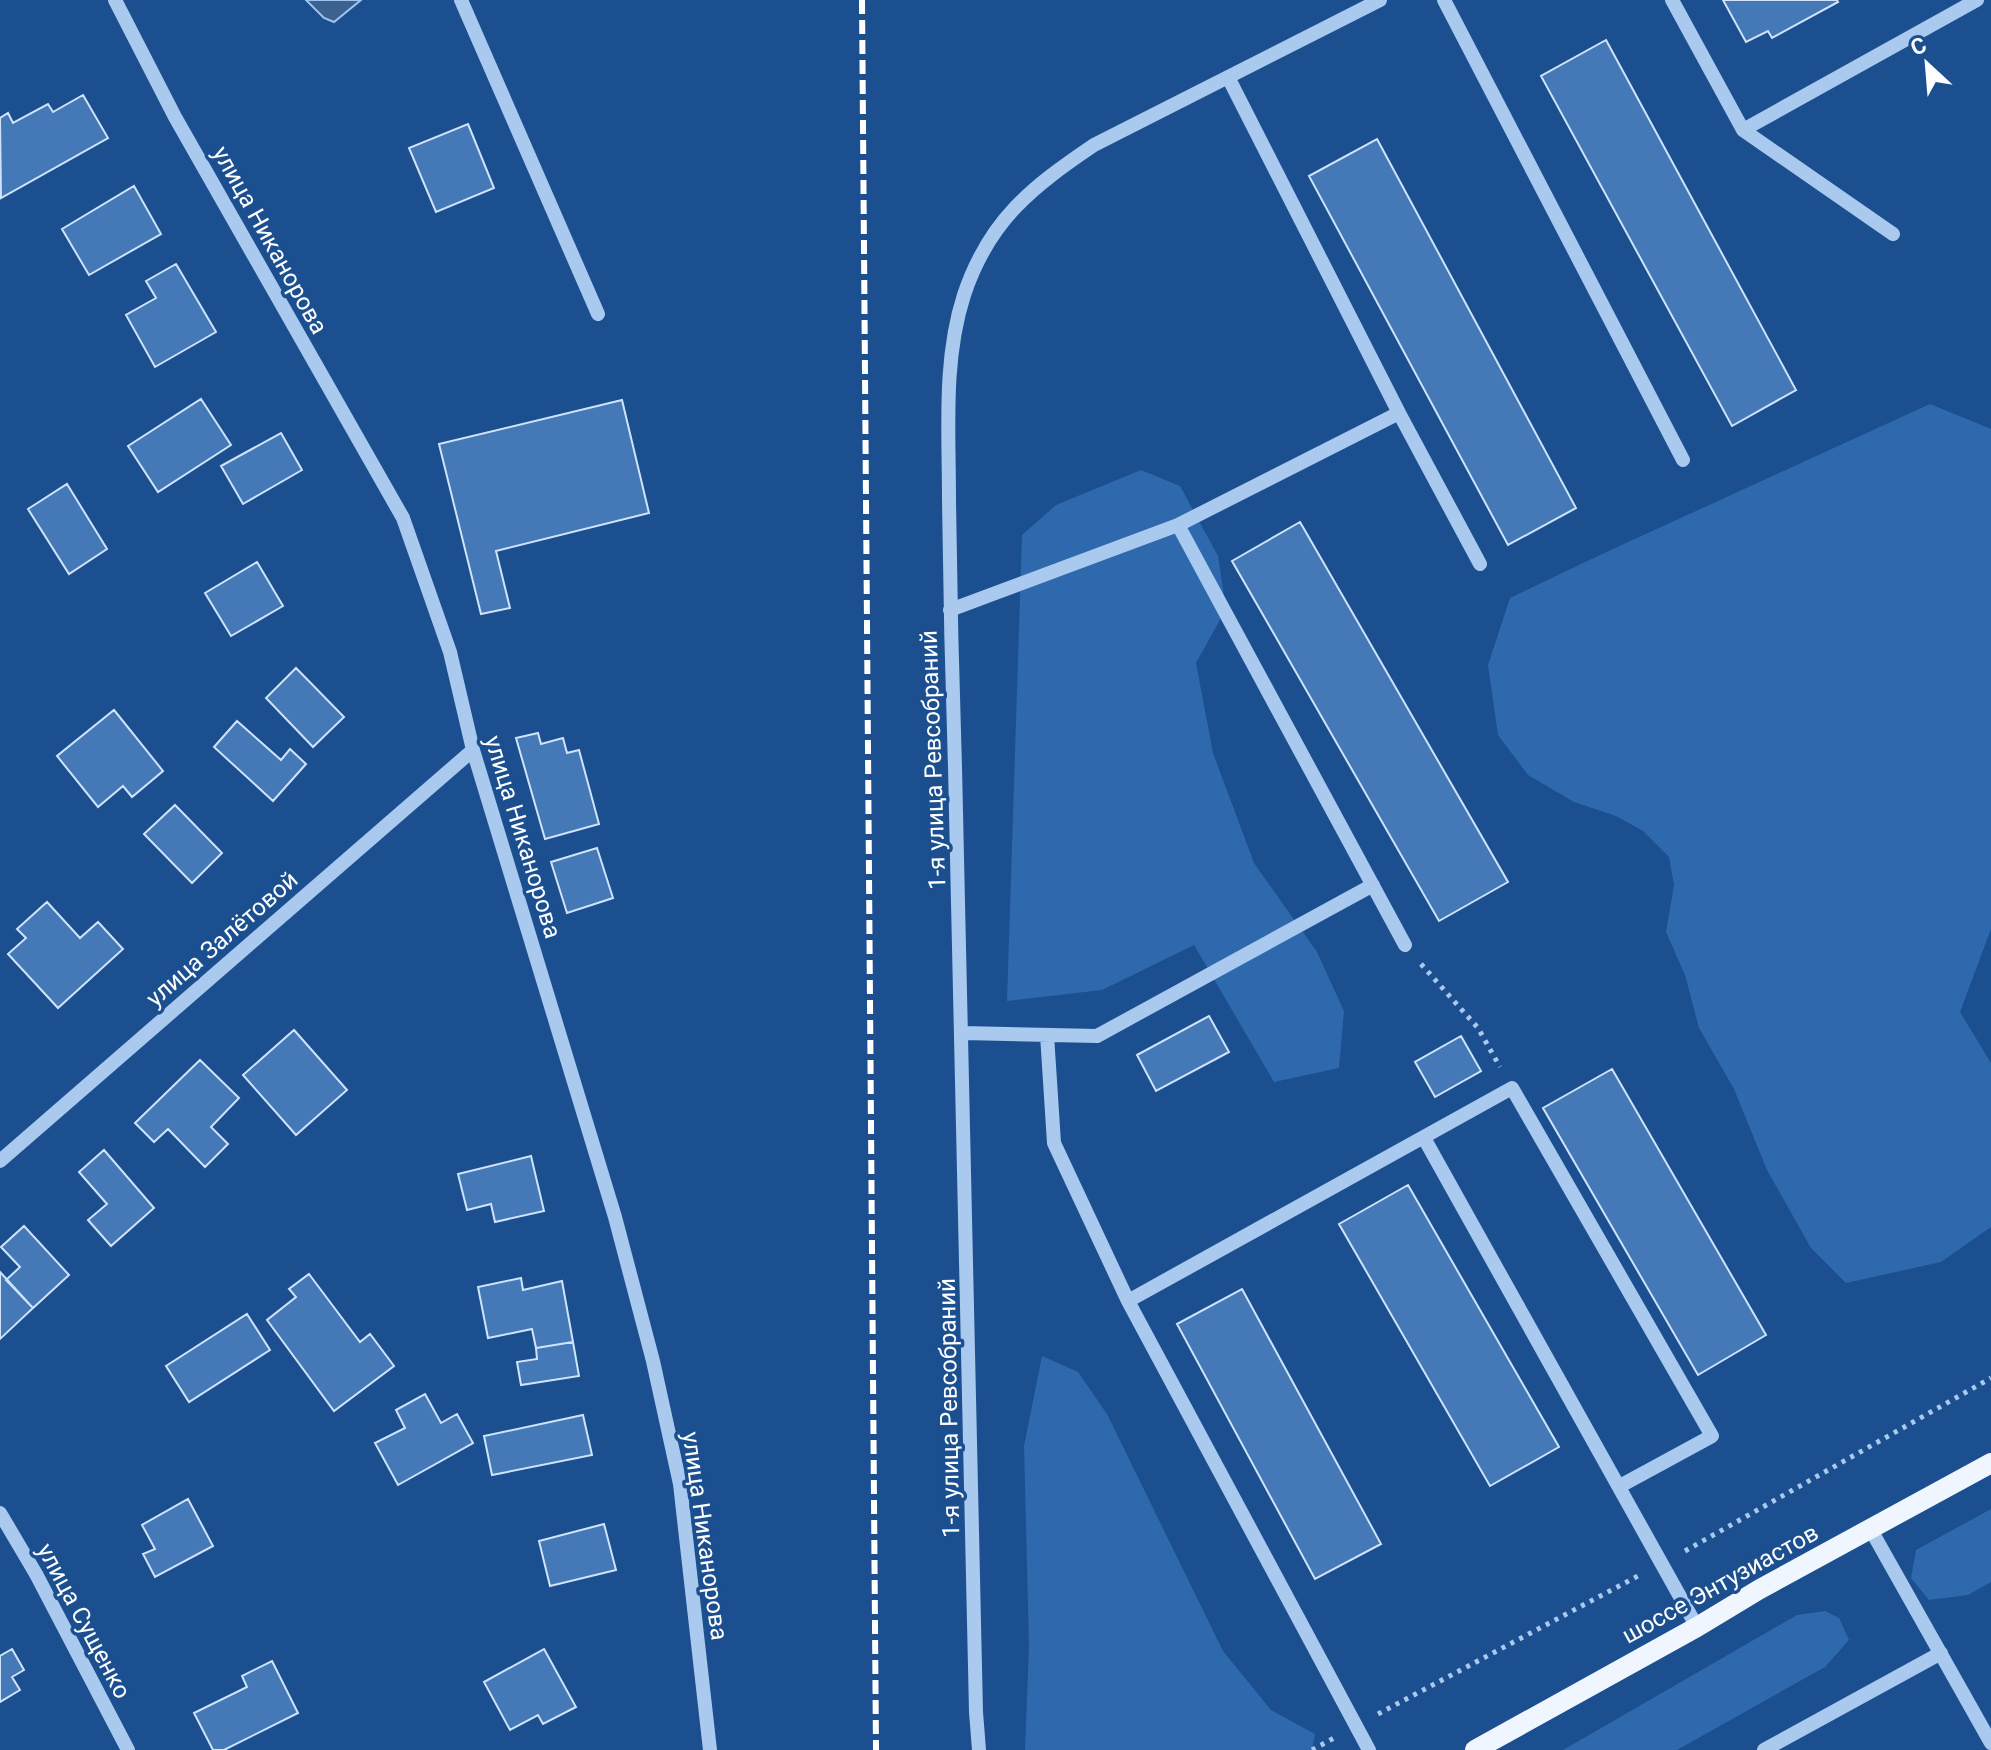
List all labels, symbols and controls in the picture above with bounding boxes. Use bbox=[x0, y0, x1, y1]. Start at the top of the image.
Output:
north arrow bbox=[1887, 24, 1967, 104]
text: С bbox=[1906, 32, 1930, 61]
street label: улица Никанорова bbox=[207, 141, 333, 339]
street label: 1-я улица Ревсобраний bbox=[914, 630, 952, 890]
street label: улица Никанорова bbox=[479, 732, 567, 942]
street label: улица Залётовой bbox=[141, 866, 303, 1012]
street label: 1-я улица Ревсобраний bbox=[933, 1278, 965, 1538]
street label: улица Никанорова bbox=[677, 1430, 733, 1642]
street label: шоссе Энтузиастов bbox=[1617, 1518, 1823, 1650]
street label: улица Сущенко bbox=[31, 1539, 137, 1703]

